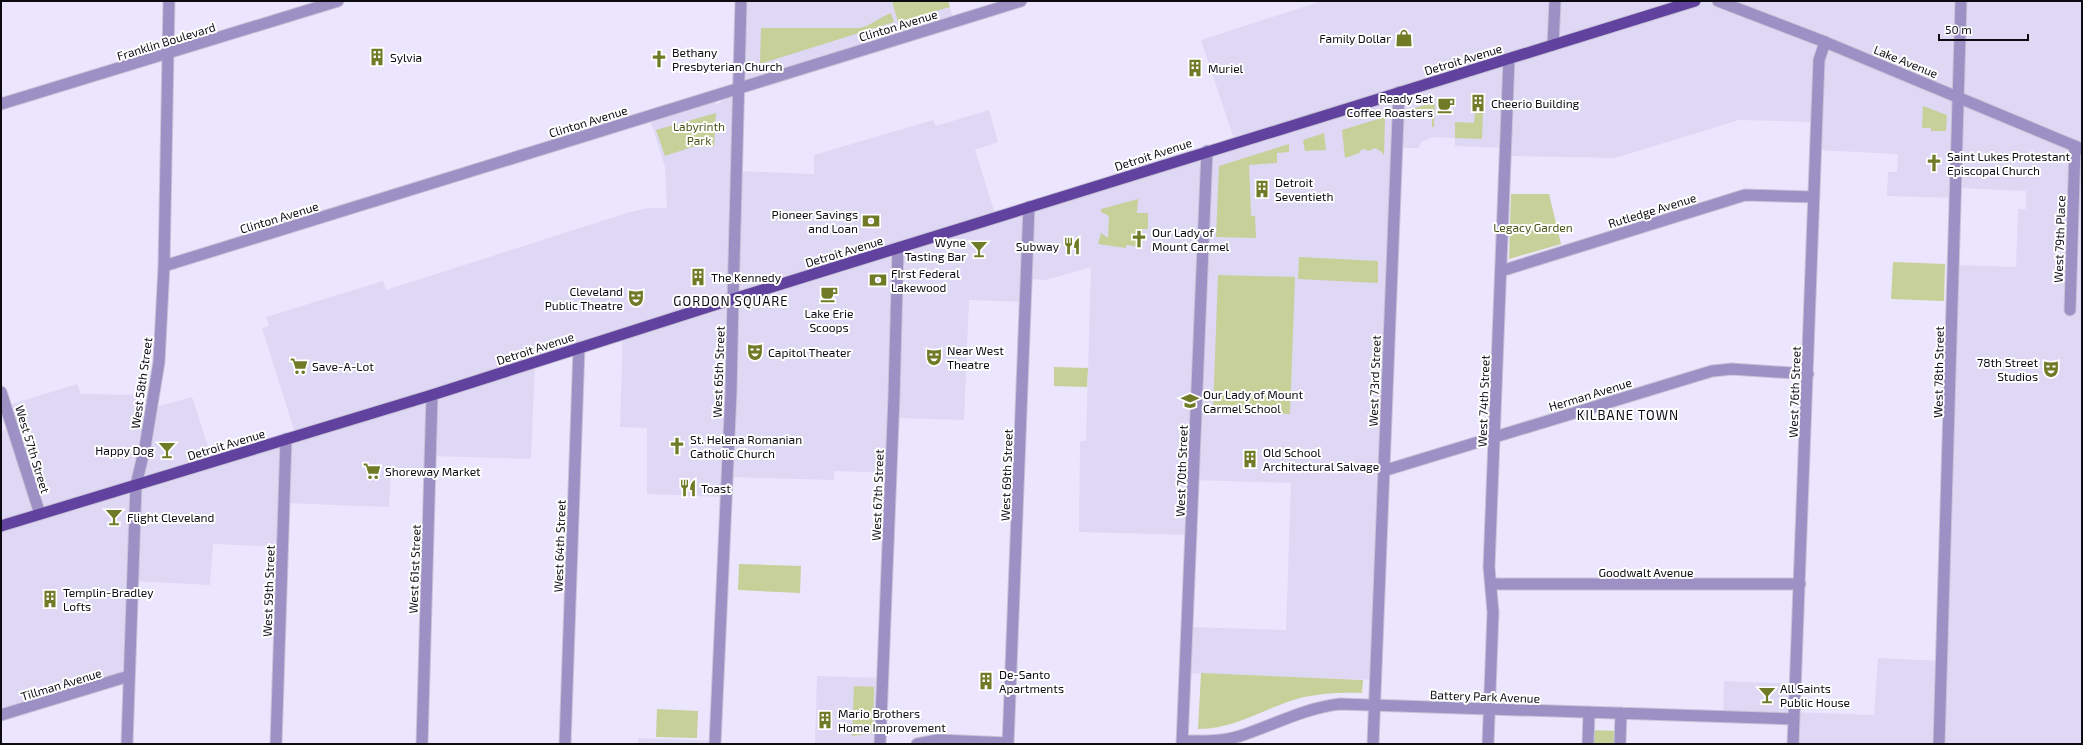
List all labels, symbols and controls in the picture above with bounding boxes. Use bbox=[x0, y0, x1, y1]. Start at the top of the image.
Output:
street label: Clinton Avenue bbox=[857, 6, 939, 44]
scale bar bbox=[1939, 16, 2028, 42]
street label: Franklin Boulevard bbox=[115, 19, 217, 63]
text: 50 m bbox=[1945, 22, 1972, 36]
shop icon: Family Dollar bbox=[1394, 28, 1414, 48]
place label: Family Dollar bbox=[1319, 31, 1391, 45]
street label: Detroit Avenue bbox=[1422, 41, 1504, 77]
street label: Lake Avenue bbox=[1872, 42, 1940, 80]
place label: Bethany Presbyterian Church bbox=[672, 45, 783, 73]
building icon: Sylvia bbox=[367, 47, 387, 67]
church icon: Bethany Presbyterian Church bbox=[649, 49, 669, 69]
place label: Sylvia bbox=[390, 50, 422, 64]
building icon: Muriel bbox=[1185, 58, 1205, 78]
place label: Muriel bbox=[1208, 61, 1244, 75]
place label: Ready Set Coffee Roasters bbox=[1347, 91, 1433, 119]
building icon: Cheerio Building bbox=[1468, 93, 1488, 113]
cafe icon: Ready Set Coffee Roasters bbox=[1436, 95, 1456, 115]
place label: Cheerio Building bbox=[1491, 96, 1580, 110]
street label: Clinton Avenue bbox=[547, 102, 629, 140]
park label: Labyrinth Park bbox=[673, 119, 725, 147]
street label: Detroit Avenue bbox=[1113, 135, 1193, 173]
place label: Saint Lukes Protestant Episcopal Church bbox=[1947, 149, 2070, 177]
church icon: Saint Lukes Protestant Episcopal Church bbox=[1924, 153, 1944, 173]
place label: Detroit Seventieth bbox=[1275, 175, 1333, 203]
building icon: Detroit Seventieth bbox=[1252, 179, 1272, 199]
street label: Rutledge Avenue bbox=[1606, 190, 1698, 230]
street label: West 79th Place bbox=[2050, 195, 2068, 283]
street label: Clinton Avenue bbox=[238, 198, 320, 236]
place label: Pioneer Savings and Loan bbox=[772, 207, 858, 235]
bank icon: Pioneer Savings and Loan bbox=[861, 211, 881, 231]
park label: Legacy Garden bbox=[1493, 220, 1573, 234]
place label: Our Lady of Mount Carmel bbox=[1152, 225, 1230, 253]
church icon: Our Lady of Mount Carmel bbox=[1129, 229, 1149, 249]
street label: Detroit Avenue bbox=[803, 233, 885, 269]
place label: Wyne Tasting Bar bbox=[905, 235, 966, 263]
restaurant icon: Subway bbox=[1062, 236, 1082, 256]
bar icon: Wyne Tasting Bar bbox=[969, 239, 989, 259]
place label: Subway bbox=[1016, 239, 1060, 253]
place label: FIrst Federal Lakewood bbox=[891, 266, 960, 294]
building icon: The Kennedy bbox=[688, 267, 708, 287]
place label: The Kennedy bbox=[711, 270, 782, 284]
bank icon: FIrst Federal Lakewood bbox=[868, 270, 888, 290]
place label: Cleveland Public Theatre bbox=[545, 284, 623, 312]
cafe icon: Lake Erie Scoops bbox=[819, 284, 839, 304]
theatre icon: Cleveland Public Theatre bbox=[626, 288, 646, 308]
district label: GORDON SQUARE bbox=[673, 293, 789, 309]
place label: Lake Erie Scoops bbox=[805, 306, 853, 334]
street label: West 65th Street bbox=[709, 325, 727, 418]
street label: West 78th Street bbox=[1930, 325, 1946, 418]
street label: Detroit Avenue bbox=[495, 329, 575, 367]
street label: West 73rd Street bbox=[1365, 335, 1383, 427]
street label: West 58th Street bbox=[128, 336, 154, 430]
theatre icon: Capitol Theater bbox=[745, 342, 765, 362]
place label: Near West Theatre bbox=[947, 343, 1004, 371]
place label: Capitol Theater bbox=[768, 345, 851, 359]
street label: West 76th Street bbox=[1785, 346, 1803, 438]
theatre icon: Near West Theatre bbox=[924, 347, 944, 367]
street label: West 74th Street bbox=[1474, 354, 1492, 447]
place label: 78th Street Studios bbox=[1977, 355, 2038, 383]
supermarket icon: Save-A-Lot bbox=[289, 356, 309, 376]
place label: Save-A-Lot bbox=[312, 359, 374, 373]
theatre icon: 78th Street Studios bbox=[2041, 359, 2061, 379]
street label: Herman Avenue bbox=[1547, 375, 1633, 413]
place label: Our Lady of Mount Carmel School bbox=[1203, 387, 1303, 415]
school or university icon: Our Lady of Mount Carmel School bbox=[1180, 391, 1200, 411]
street label: West 57th Street bbox=[13, 403, 53, 495]
district label: KILBANE TOWN bbox=[1577, 407, 1679, 423]
street label: West 70th Street bbox=[1172, 424, 1190, 517]
street label: Detroit Avenue bbox=[185, 426, 267, 462]
street label: West 69th Street bbox=[997, 428, 1015, 521]
place label: St. Helena Romanian Catholic Church bbox=[690, 432, 802, 460]
church icon: St. Helena Romanian Catholic Church bbox=[667, 436, 687, 456]
bar icon: Happy Dog bbox=[157, 440, 177, 460]
place label: Happy Dog bbox=[95, 443, 154, 457]
place label: Old School Architectural Salvage bbox=[1263, 445, 1379, 473]
street label: West 67th Street bbox=[868, 449, 886, 541]
building icon: Old School Architectural Salvage bbox=[1240, 449, 1260, 469]
supermarket icon: Shoreway Market bbox=[362, 461, 382, 481]
place label: Shoreway Market bbox=[385, 464, 481, 478]
restaurant icon: Toast bbox=[678, 478, 698, 498]
place label: Toast bbox=[701, 481, 731, 495]
street label: West 64th Street bbox=[550, 499, 568, 593]
bar icon: Flight Cleveland bbox=[104, 507, 124, 527]
place label: Flight Cleveland bbox=[127, 510, 214, 524]
street label: West 61st Street bbox=[405, 524, 423, 614]
street label: West 59th Street bbox=[259, 544, 277, 637]
street label: Goodwalt Avenue bbox=[1598, 565, 1694, 579]
place label: Templin-Bradley Lofts bbox=[63, 585, 154, 613]
building icon: Templin-Bradley Lofts bbox=[40, 589, 60, 609]
street label: Tillman Avenue bbox=[19, 665, 103, 703]
place label: De-Santo Apartments bbox=[999, 667, 1064, 695]
building icon: De-Santo Apartments bbox=[976, 671, 996, 691]
place label: All Saints Public House bbox=[1780, 681, 1850, 709]
bar icon: All Saints Public House bbox=[1757, 685, 1777, 705]
street label: Battery Park Avenue bbox=[1430, 687, 1540, 705]
place label: Mario Brothers Home Improvement bbox=[838, 706, 946, 734]
building icon: Mario Brothers Home Improvement bbox=[815, 710, 835, 730]

